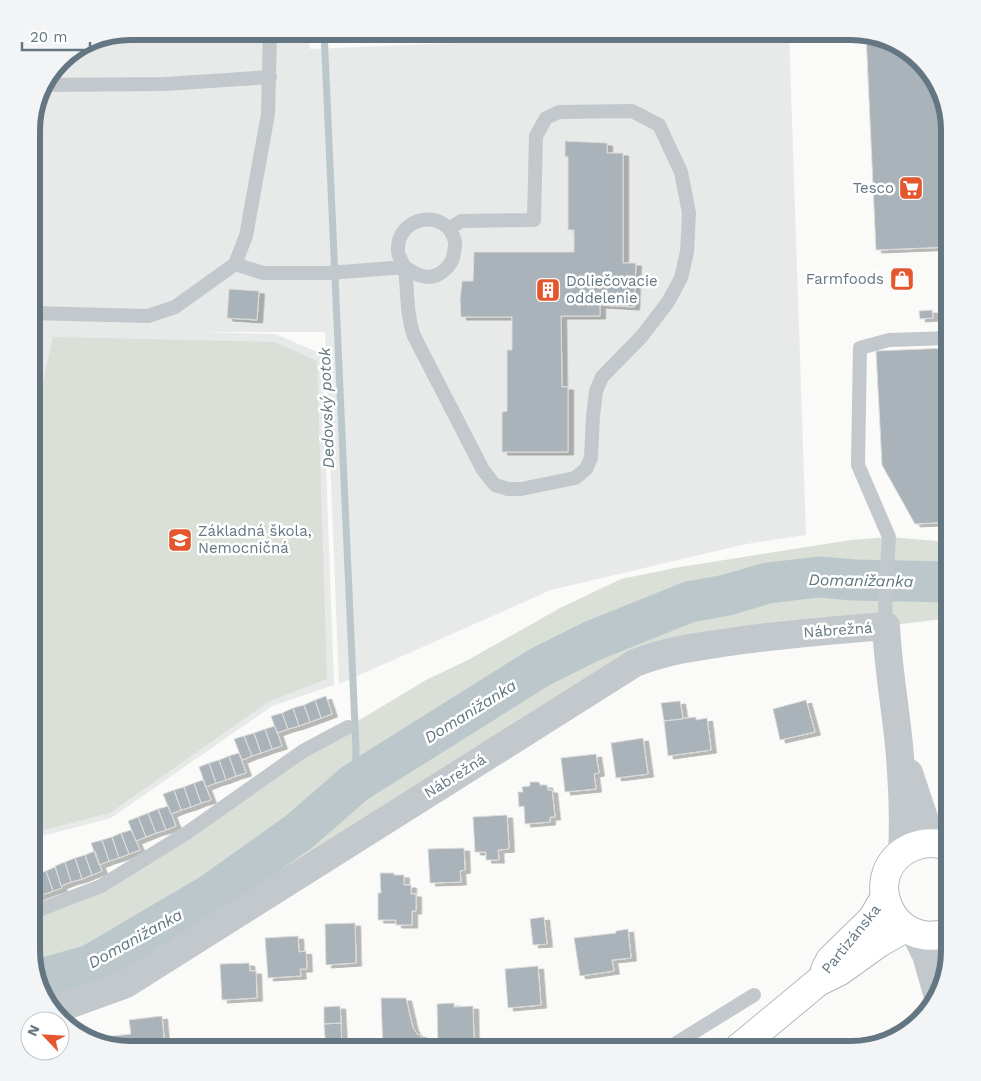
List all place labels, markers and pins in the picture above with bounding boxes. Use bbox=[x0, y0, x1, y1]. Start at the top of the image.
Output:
supermarket icon: Tesco bbox=[898, 175, 924, 201]
place label: Tesco bbox=[853, 179, 894, 197]
shop icon: Farmfoods bbox=[889, 266, 915, 292]
place label: Farmfoods bbox=[806, 270, 884, 288]
place label: Doliečovacie oddelenie bbox=[566, 272, 658, 307]
building icon: Doliečovacie oddelenie bbox=[535, 277, 561, 303]
place label: Základná škola, Nemocničná bbox=[198, 522, 312, 557]
school or university icon: Základná škola, Nemocničná bbox=[167, 527, 193, 553]

